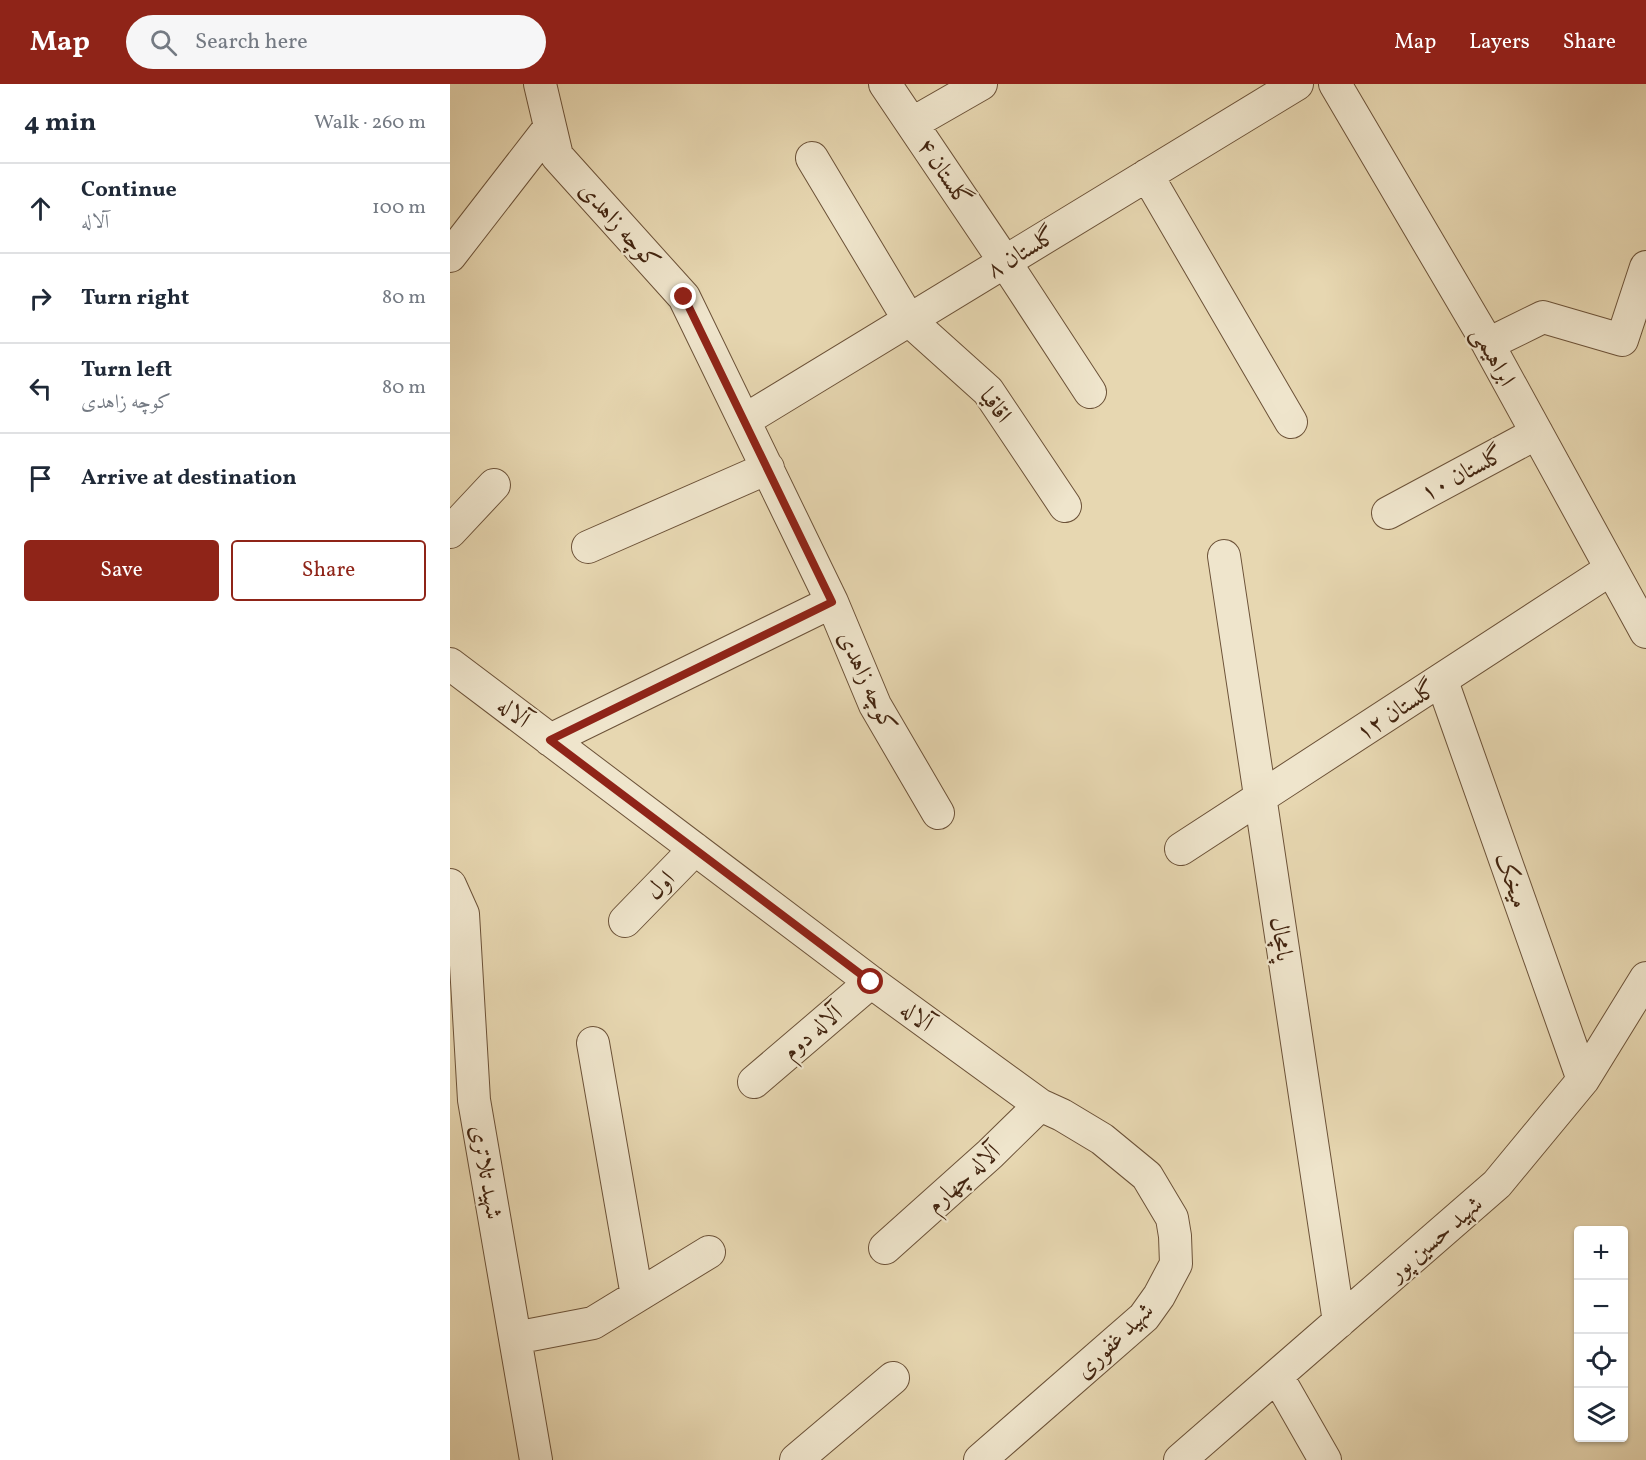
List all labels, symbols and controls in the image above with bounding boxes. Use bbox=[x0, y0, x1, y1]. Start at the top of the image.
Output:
search box bbox=[126, 15, 546, 69]
text: Map bbox=[30, 23, 90, 62]
icon: search bbox=[147, 26, 180, 59]
text: Search here bbox=[195, 27, 308, 58]
text: Map bbox=[1394, 28, 1436, 57]
text: Layers bbox=[1469, 28, 1530, 57]
text: Share bbox=[1563, 28, 1616, 57]
text: 4 min bbox=[24, 105, 96, 141]
text: Walk · 260 m bbox=[314, 109, 426, 137]
street label: گلستان ۴ bbox=[908, 132, 979, 214]
text: Continue bbox=[81, 175, 177, 206]
street label: کوچه زاهدی bbox=[570, 175, 667, 278]
icon: ahead bbox=[24, 192, 57, 225]
text: 100 m bbox=[372, 194, 426, 222]
text: آلاله bbox=[81, 209, 109, 237]
street label: گلستان ۸ bbox=[981, 220, 1063, 288]
icon: right bbox=[24, 282, 57, 315]
text: Turn right bbox=[81, 283, 189, 314]
route end bbox=[670, 283, 696, 309]
text: 80 m bbox=[382, 284, 426, 312]
street label: ابراهیمی bbox=[1462, 321, 1523, 393]
text: Turn left bbox=[81, 355, 172, 386]
icon: left bbox=[24, 372, 57, 405]
text: 80 m bbox=[382, 374, 426, 402]
street label: اقاقیا bbox=[970, 382, 1019, 431]
text: کوچه زاهدی bbox=[81, 389, 171, 417]
street label: گلستان ۱۰ bbox=[1415, 439, 1511, 511]
icon: arrive bbox=[24, 462, 57, 495]
text: Arrive at destination bbox=[81, 463, 297, 494]
button: Save bbox=[24, 540, 219, 601]
button: Share bbox=[231, 540, 426, 601]
street label: کوچه زاهدی bbox=[828, 626, 904, 738]
street label: گلستان ۱۲ bbox=[1350, 673, 1444, 751]
street label: آلاله bbox=[489, 690, 539, 739]
street label: میخک bbox=[1485, 848, 1535, 913]
street label: اول bbox=[639, 864, 684, 909]
street label: پامچال bbox=[1260, 915, 1301, 965]
route start bbox=[857, 968, 883, 994]
street label: آلاله bbox=[892, 994, 942, 1043]
street label: آلاله دوم bbox=[776, 996, 854, 1071]
street label: شهید تلاتری bbox=[460, 1122, 510, 1222]
street label: آلاله چهارم bbox=[920, 1135, 1012, 1224]
street label: شهید حسین پور bbox=[1380, 1189, 1491, 1292]
map controls bbox=[1574, 1226, 1628, 1442]
button: + bbox=[1574, 1226, 1628, 1280]
button: − bbox=[1574, 1280, 1628, 1334]
street label: شهید غفوری bbox=[1068, 1295, 1162, 1388]
button: locate bbox=[1574, 1334, 1628, 1388]
button: layers bbox=[1574, 1388, 1628, 1442]

